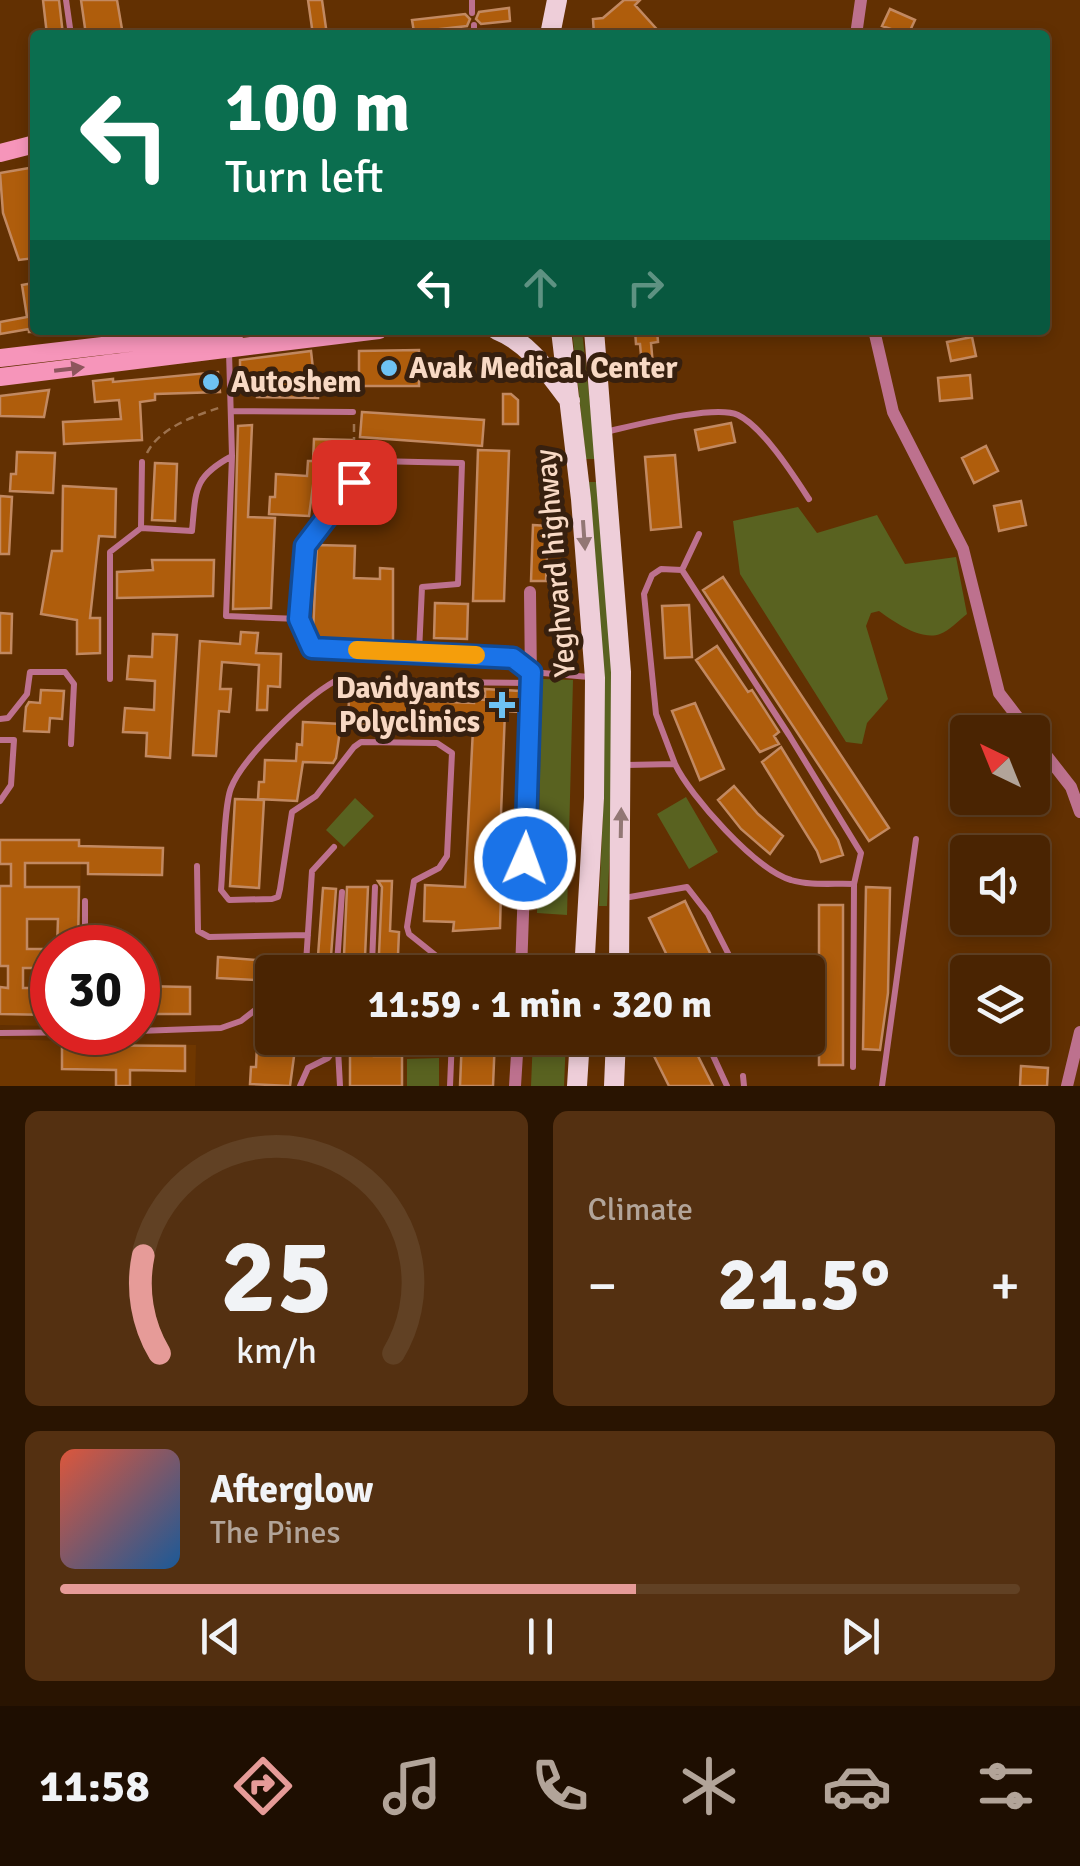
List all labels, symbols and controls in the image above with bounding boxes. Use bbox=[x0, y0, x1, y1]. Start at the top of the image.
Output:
text: 100 m bbox=[225, 64, 410, 150]
icon: left bbox=[60, 70, 190, 200]
text: Turn left bbox=[225, 150, 384, 205]
icon: left bbox=[408, 260, 463, 315]
icon: ahead bbox=[513, 260, 568, 315]
icon: right bbox=[618, 260, 673, 315]
place label: Avak Medical Center bbox=[409, 350, 677, 387]
marker: Avak Medical Center bbox=[378, 357, 400, 379]
one-way arrow bbox=[54, 361, 86, 377]
place label: Autoshem bbox=[231, 364, 362, 401]
marker: Autoshem bbox=[200, 371, 222, 393]
pin bbox=[312, 440, 397, 525]
street label: Yeghvard highway bbox=[527, 447, 584, 678]
icon: arrive bbox=[327, 455, 382, 510]
one-way arrow bbox=[576, 519, 592, 551]
place label: Davidyants Polyclinics bbox=[336, 670, 480, 741]
marker: Davidyants Polyclinics bbox=[489, 692, 515, 718]
north arrow bbox=[950, 715, 1050, 815]
map controls bbox=[950, 715, 1050, 1055]
position arrow bbox=[473, 807, 577, 911]
one-way arrow bbox=[614, 807, 630, 839]
button: sound bbox=[950, 835, 1050, 935]
speed limit sign: 30 bbox=[30, 925, 160, 1055]
button: layers bbox=[950, 955, 1050, 1055]
text: 11:59 · 1 min · 320 m bbox=[368, 981, 712, 1028]
text: Climate bbox=[588, 1190, 693, 1229]
text: 25 bbox=[220, 1213, 332, 1341]
text: 21.5° bbox=[717, 1238, 890, 1331]
text: − bbox=[588, 1252, 617, 1320]
text: + bbox=[990, 1252, 1020, 1320]
text: km/h bbox=[236, 1329, 317, 1373]
text: Afterglow bbox=[210, 1466, 373, 1513]
text: The Pines bbox=[210, 1513, 341, 1552]
icon: previous bbox=[193, 1609, 248, 1664]
icon: pause bbox=[513, 1609, 568, 1664]
icon: next bbox=[833, 1609, 888, 1664]
icon: directions bbox=[228, 1751, 298, 1821]
icon: music bbox=[377, 1751, 447, 1821]
icon: phone bbox=[525, 1751, 595, 1821]
icon: climate bbox=[674, 1751, 744, 1821]
icon: car bbox=[822, 1751, 892, 1821]
icon: filters bbox=[971, 1751, 1041, 1821]
text: 11:58 bbox=[39, 1759, 150, 1814]

